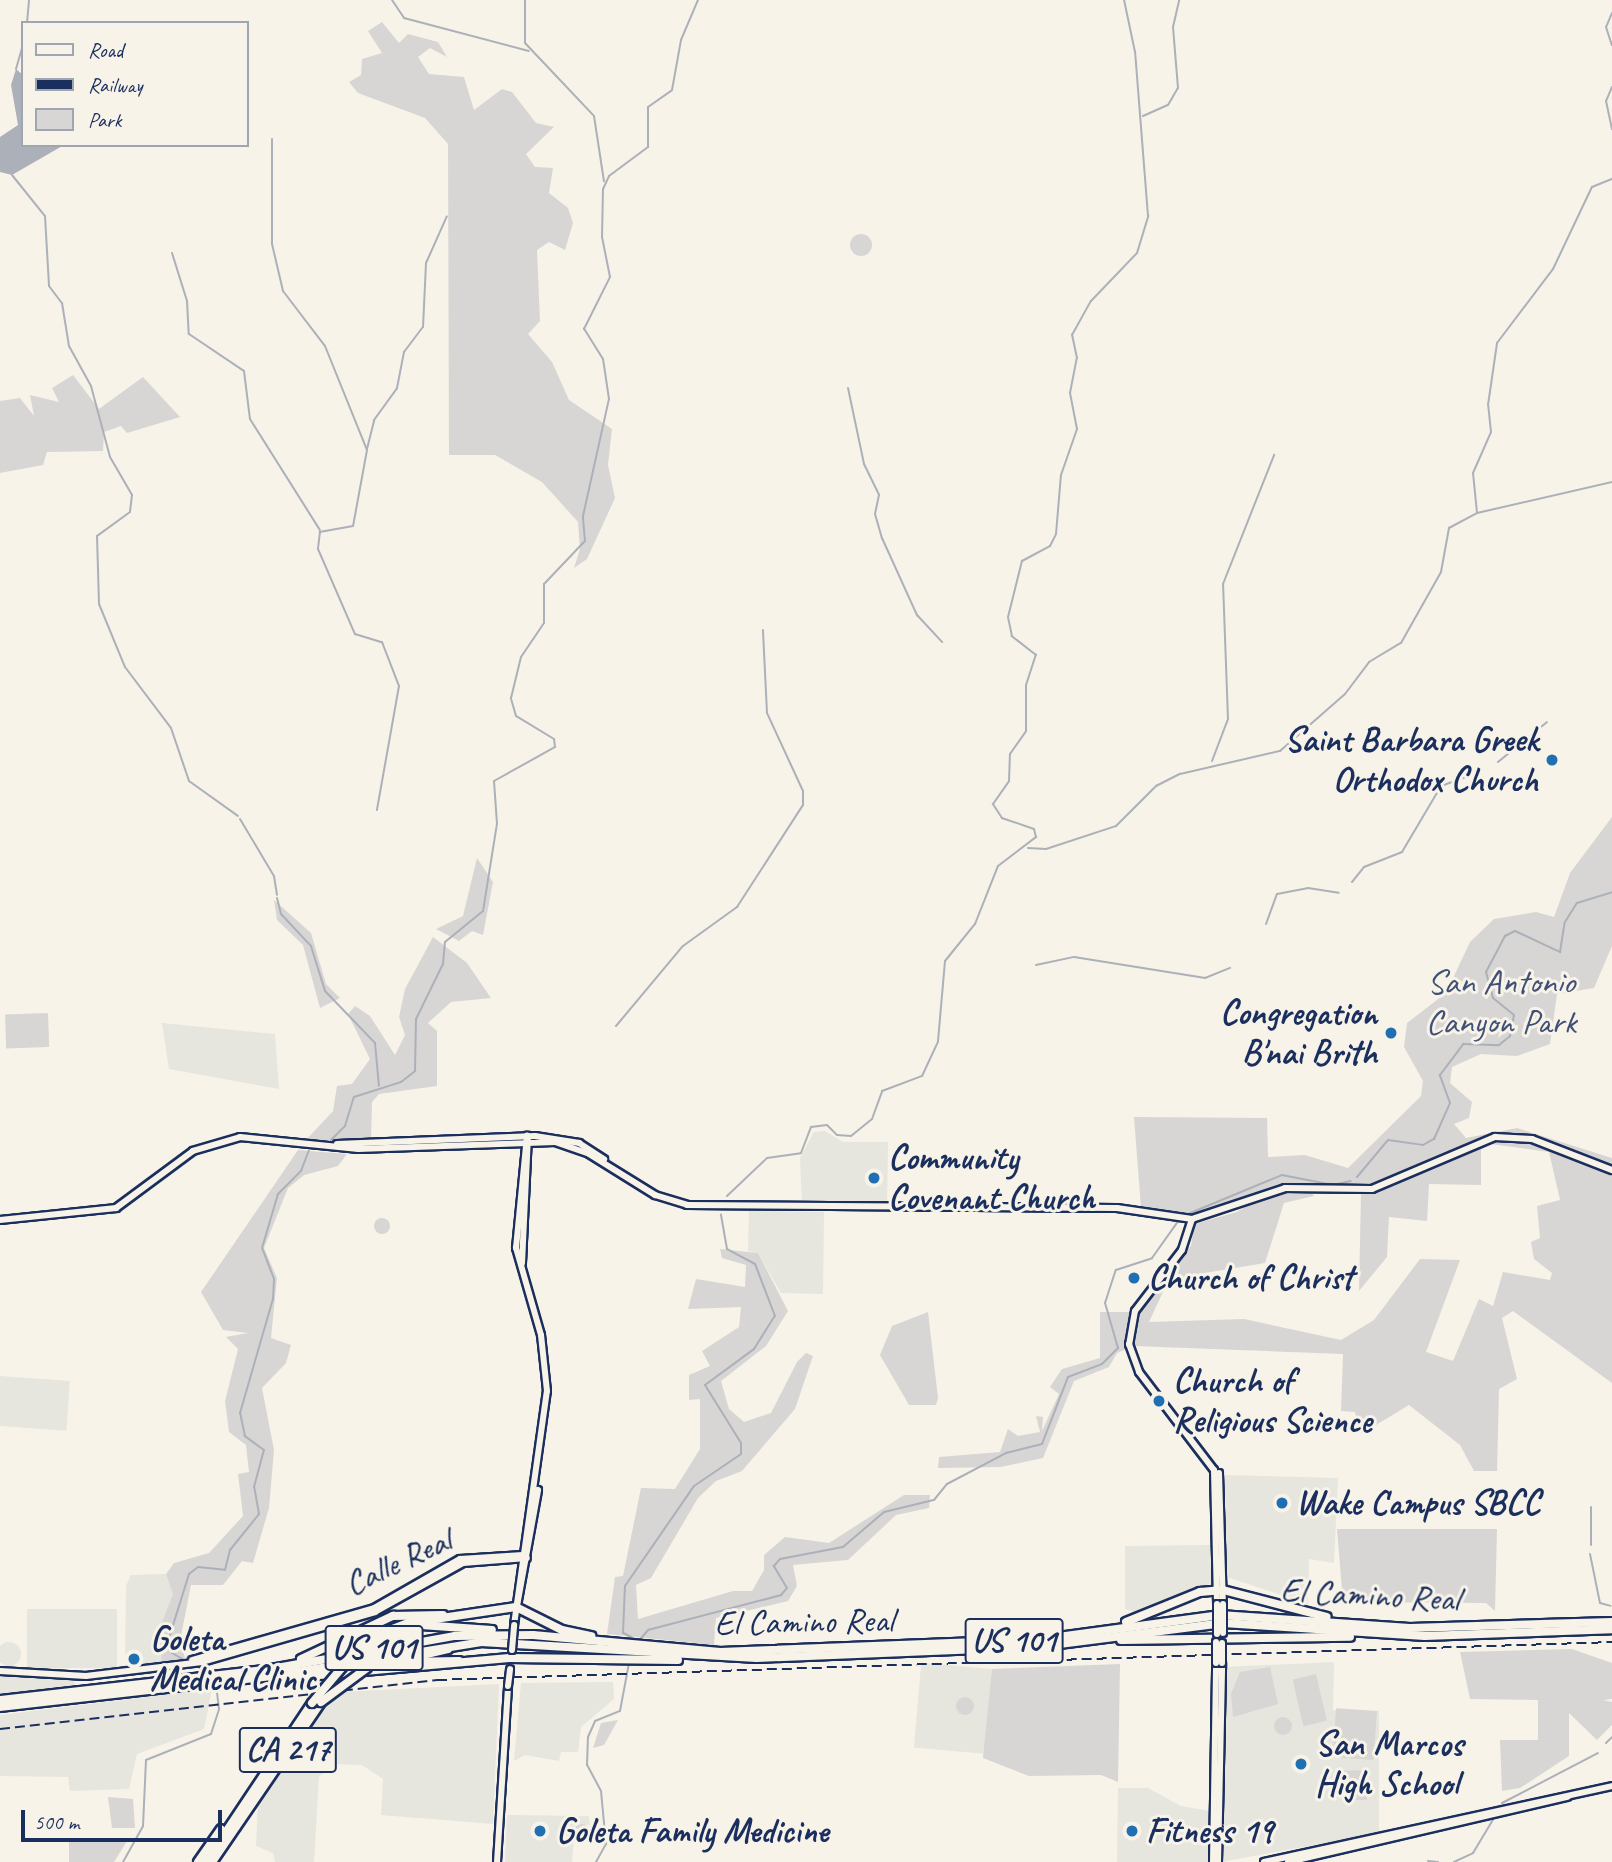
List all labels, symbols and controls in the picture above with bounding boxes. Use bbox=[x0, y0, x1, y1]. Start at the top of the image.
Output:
legend bbox=[21, 21, 248, 147]
text: Road bbox=[88, 37, 123, 63]
text: Railway bbox=[88, 72, 142, 98]
text: Park bbox=[88, 107, 121, 133]
place label: Saint Barbara Greek Orthodox Church bbox=[1284, 719, 1538, 801]
marker: Saint Barbara Greek Orthodox Church bbox=[1544, 752, 1560, 768]
park label: San Antonio Canyon Park bbox=[1425, 961, 1577, 1043]
place label: Congregation B'nai Brith bbox=[1220, 992, 1377, 1074]
marker: Congregation B'nai Brith bbox=[1383, 1025, 1399, 1041]
place label: Community Covenant Church bbox=[888, 1137, 1096, 1219]
marker: Community Covenant Church bbox=[866, 1170, 882, 1186]
place label: Church of Christ bbox=[1148, 1257, 1353, 1299]
marker: Church of Christ bbox=[1126, 1270, 1142, 1286]
place label: Church of Religious Science bbox=[1173, 1360, 1372, 1442]
marker: Church of Religious Science bbox=[1151, 1393, 1167, 1409]
place label: Wake Campus SBCC bbox=[1296, 1482, 1539, 1524]
marker: Wake Campus SBCC bbox=[1274, 1495, 1290, 1511]
street label: Calle Real bbox=[338, 1519, 458, 1605]
street label: El Camino Real bbox=[1280, 1569, 1460, 1621]
street label: El Camino Real bbox=[715, 1599, 893, 1645]
road number: US 101 bbox=[963, 1611, 1065, 1670]
place label: Goleta Medical Clinic bbox=[150, 1618, 316, 1700]
road number: US 101 bbox=[323, 1618, 425, 1678]
marker: Goleta Medical Clinic bbox=[124, 1649, 144, 1669]
road number: CA 217 bbox=[237, 1720, 339, 1780]
place label: San Marcos High School bbox=[1315, 1723, 1463, 1805]
marker: San Marcos High School bbox=[1293, 1756, 1309, 1772]
scale bar bbox=[24, 1796, 226, 1840]
text: 500 m bbox=[34, 1809, 79, 1835]
place label: Goleta Family Medicine bbox=[556, 1810, 828, 1852]
place label: Fitness 19 bbox=[1146, 1810, 1273, 1852]
marker: Goleta Family Medicine bbox=[530, 1821, 550, 1841]
marker: Fitness 19 bbox=[1124, 1823, 1140, 1839]

